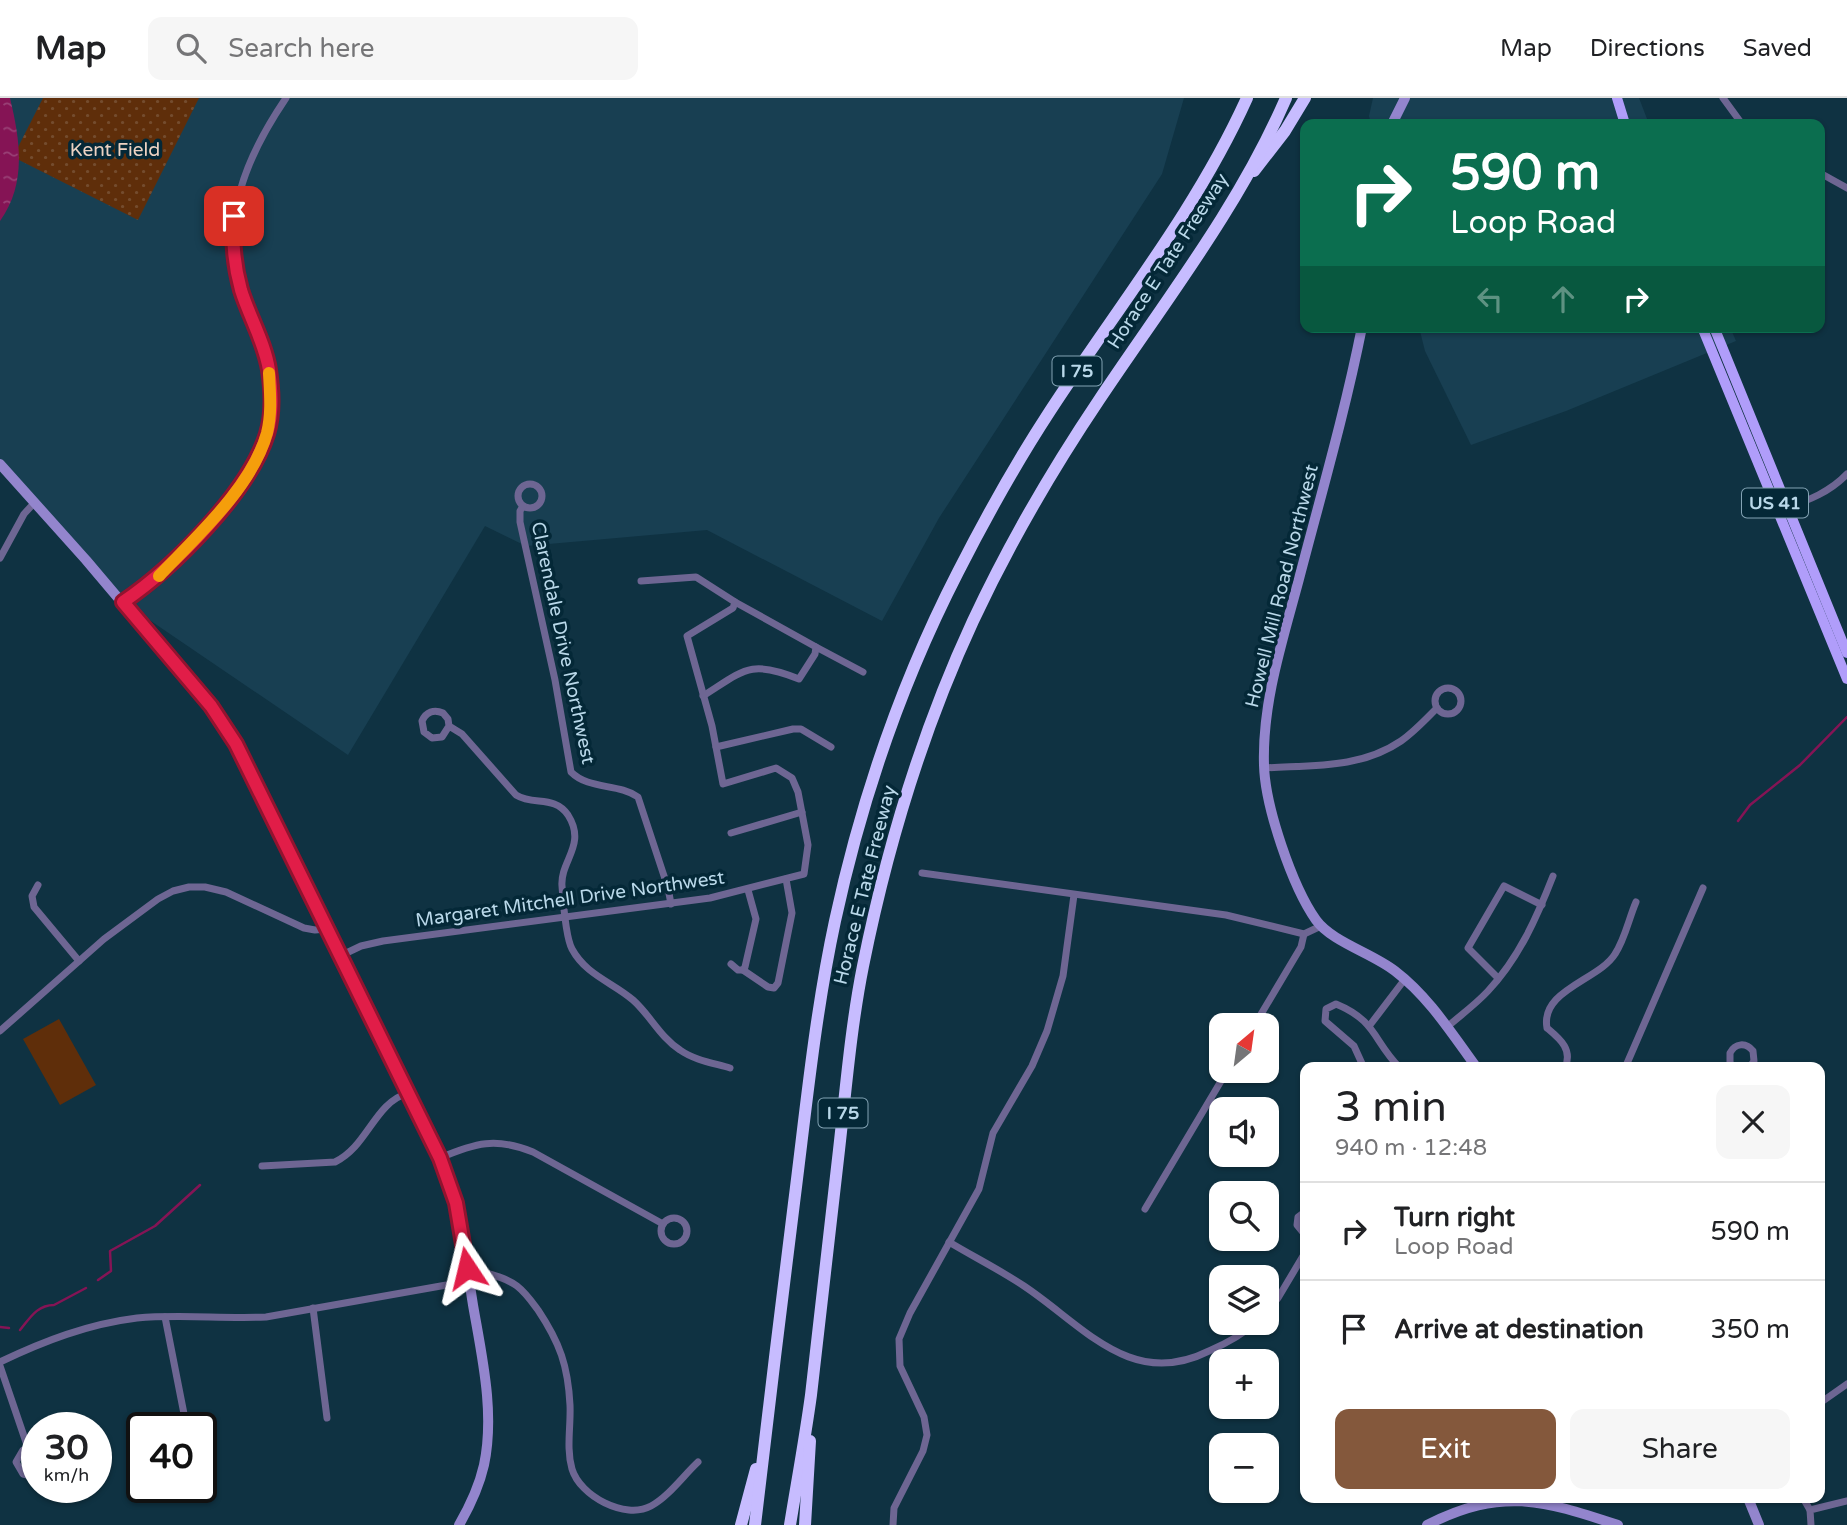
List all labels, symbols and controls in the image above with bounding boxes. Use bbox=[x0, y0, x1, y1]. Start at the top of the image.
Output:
search box bbox=[148, 17, 638, 80]
text: Map bbox=[35, 29, 106, 68]
icon: search bbox=[172, 29, 210, 67]
text: Search here bbox=[228, 33, 374, 64]
text: Map bbox=[1500, 34, 1552, 63]
text: Directions bbox=[1590, 34, 1705, 63]
text: Saved bbox=[1743, 34, 1812, 63]
park label: Kent Field bbox=[70, 139, 160, 161]
text: 590 m bbox=[1450, 144, 1600, 203]
icon: right bbox=[1335, 147, 1426, 238]
street label: Horace E Tate Freeway bbox=[1103, 169, 1233, 353]
pin bbox=[204, 186, 264, 246]
icon: arrive bbox=[215, 197, 253, 235]
text: Loop Road bbox=[1450, 204, 1616, 242]
icon: left bbox=[1471, 280, 1509, 318]
icon: ahead bbox=[1544, 280, 1582, 318]
icon: right bbox=[1617, 280, 1655, 318]
road number: I 75 bbox=[1052, 356, 1102, 386]
street label: Howell Mill Road Northwest bbox=[1241, 462, 1323, 710]
road number: US 41 bbox=[1742, 488, 1808, 517]
street label: Clarendale Drive Northwest bbox=[527, 520, 599, 766]
street label: Horace E Tate Freeway bbox=[830, 783, 900, 987]
street label: Margaret Mitchell Drive Northwest bbox=[414, 866, 726, 932]
north arrow bbox=[1209, 1013, 1279, 1083]
map controls bbox=[1209, 1013, 1279, 1503]
text: 3 min bbox=[1335, 1082, 1447, 1133]
button: close bbox=[1716, 1085, 1790, 1159]
button: sound bbox=[1209, 1097, 1279, 1167]
road number: I 75 bbox=[818, 1098, 868, 1128]
text: 940 m · 12:48 bbox=[1335, 1134, 1487, 1162]
button: search bbox=[1209, 1181, 1279, 1251]
text: Turn right bbox=[1394, 1202, 1515, 1233]
icon: right bbox=[1335, 1212, 1373, 1250]
text: 590 m bbox=[1710, 1216, 1790, 1247]
position arrow bbox=[430, 1231, 504, 1305]
text: Loop Road bbox=[1394, 1233, 1514, 1261]
button: layers bbox=[1209, 1265, 1279, 1335]
icon: arrive bbox=[1335, 1310, 1373, 1348]
text: Arrive at destination bbox=[1394, 1314, 1644, 1345]
text: 350 m bbox=[1710, 1314, 1790, 1345]
button: + bbox=[1209, 1349, 1279, 1419]
button: Exit bbox=[1335, 1409, 1556, 1489]
button: Share bbox=[1570, 1409, 1790, 1489]
speed limit sign: 40 bbox=[126, 1412, 217, 1503]
text: 30 bbox=[45, 1427, 88, 1469]
button: − bbox=[1209, 1433, 1279, 1503]
text: km/h bbox=[44, 1464, 89, 1486]

